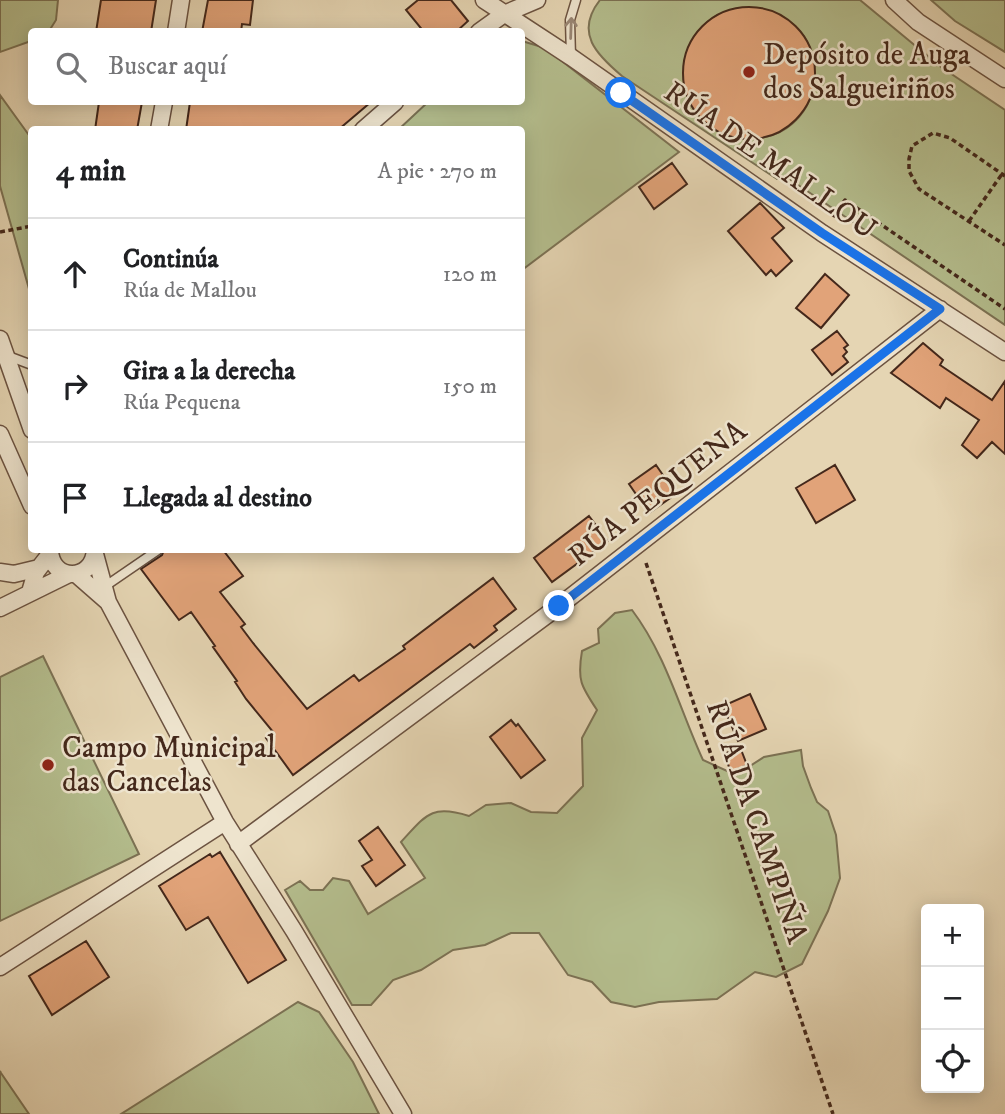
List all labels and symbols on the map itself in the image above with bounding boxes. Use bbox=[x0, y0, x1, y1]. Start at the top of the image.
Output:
one-way arrow bbox=[564, 17, 578, 40]
place label: Depósito de Auga dos Salgueiriños bbox=[763, 37, 971, 108]
marker: Depósito de Auga dos Salgueiriños bbox=[741, 64, 757, 80]
street label: RÚA DE MALLOU bbox=[657, 72, 885, 248]
route start bbox=[605, 77, 636, 108]
street label: RÚA PEQUENA bbox=[560, 411, 755, 575]
route end bbox=[543, 590, 574, 621]
street label: RÚA DA CAMPIÑA bbox=[697, 695, 817, 949]
place label: Campo Municipal das Cancelas bbox=[62, 730, 276, 801]
marker: Campo Municipal das Cancelas bbox=[40, 757, 56, 773]

